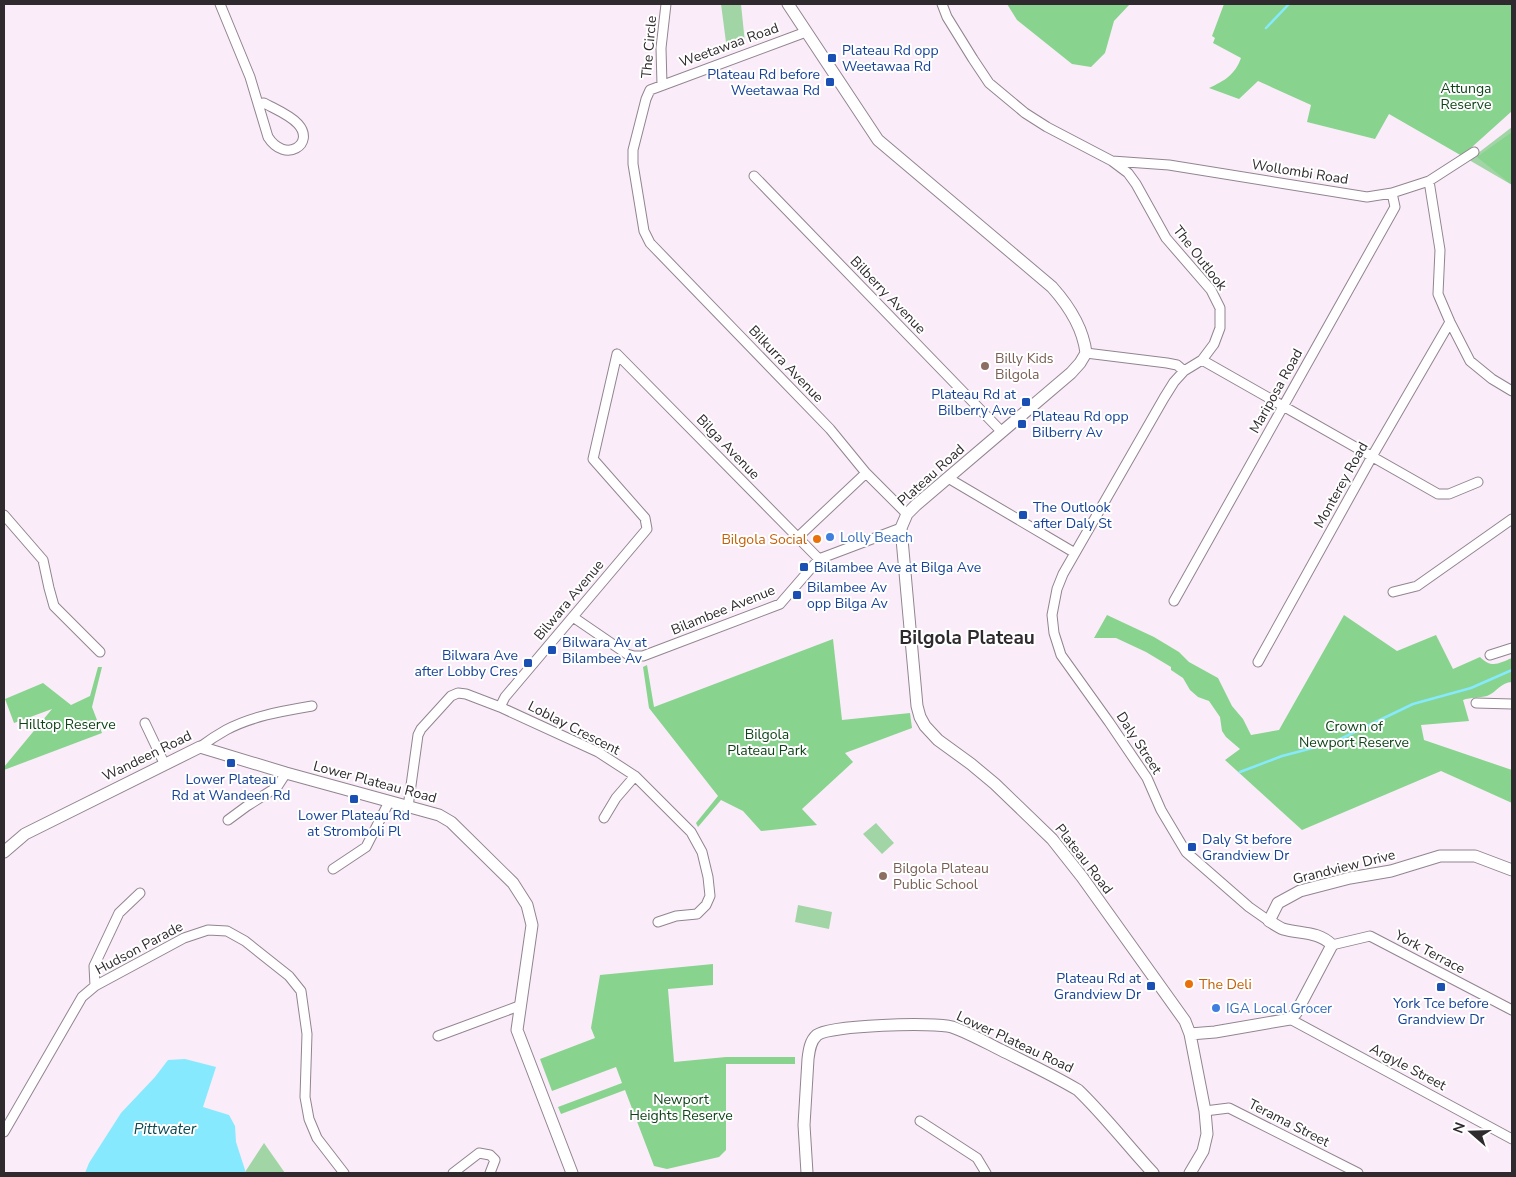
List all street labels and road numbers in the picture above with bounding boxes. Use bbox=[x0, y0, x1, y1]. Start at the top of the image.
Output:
street label: The Circle bbox=[637, 15, 661, 79]
street label: Weetawaa Road bbox=[677, 18, 781, 72]
street label: Wollombi Road bbox=[1250, 155, 1350, 189]
street label: The Outlook bbox=[1169, 222, 1232, 295]
street label: Bilberry Avenue bbox=[846, 252, 930, 338]
street label: Bilkurra Avenue bbox=[744, 321, 828, 407]
street label: Mariposa Road bbox=[1245, 345, 1307, 437]
street label: Bilga Avenue bbox=[692, 410, 764, 484]
street label: Monterey Road bbox=[1310, 439, 1372, 531]
street label: Plateau Road bbox=[893, 440, 969, 510]
street label: Bilwara Avenue bbox=[530, 556, 608, 644]
street label: Bilambee Avenue bbox=[668, 580, 778, 640]
street label: Loblay Crescent bbox=[525, 697, 623, 759]
street label: Daly Street bbox=[1112, 708, 1166, 778]
street label: Wandeen Road bbox=[99, 726, 195, 786]
street label: Lower Plateau Road bbox=[311, 756, 439, 808]
street label: Plateau Road bbox=[1051, 820, 1117, 898]
street label: Grandview Drive bbox=[1291, 845, 1397, 889]
street label: Hudson Parade bbox=[92, 917, 186, 979]
street label: York Terrace bbox=[1391, 925, 1468, 978]
street label: Lower Plateau Road bbox=[953, 1007, 1077, 1077]
street label: Argyle Street bbox=[1367, 1039, 1450, 1095]
street label: Terama Street bbox=[1245, 1094, 1333, 1152]

